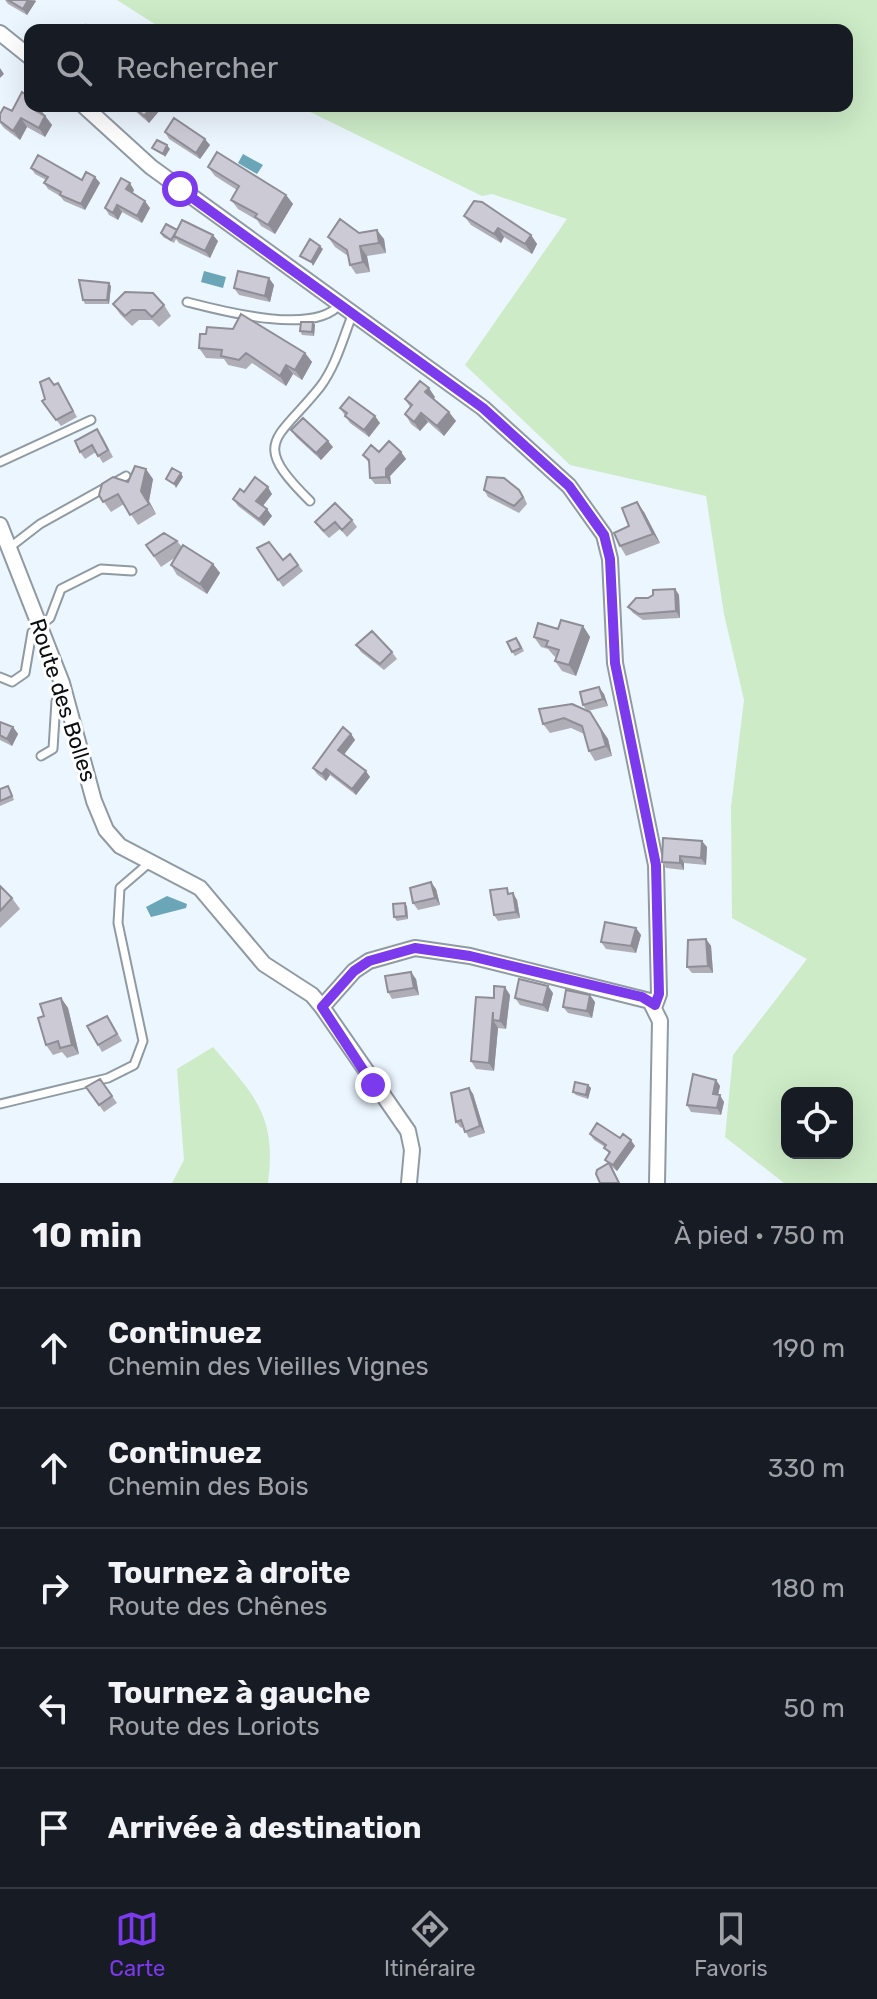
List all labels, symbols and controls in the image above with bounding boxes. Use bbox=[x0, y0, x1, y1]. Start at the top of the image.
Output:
search box bbox=[24, 24, 853, 112]
icon: search bbox=[52, 46, 96, 90]
text: Rechercher bbox=[116, 50, 278, 86]
route start bbox=[162, 171, 198, 207]
street label: Route des Bolles bbox=[24, 615, 102, 785]
route end bbox=[355, 1067, 391, 1103]
map controls bbox=[781, 1087, 853, 1159]
button: locate bbox=[781, 1087, 853, 1159]
text: 10 min bbox=[32, 1215, 142, 1256]
text: À pied · 750 m bbox=[674, 1220, 845, 1251]
text: Continuez bbox=[108, 1315, 262, 1351]
icon: ahead bbox=[32, 1326, 76, 1370]
text: 190 m bbox=[772, 1333, 845, 1364]
text: Chemin des Vieilles Vignes bbox=[108, 1351, 429, 1382]
text: Continuez bbox=[108, 1435, 262, 1471]
icon: ahead bbox=[32, 1446, 76, 1490]
text: 330 m bbox=[768, 1453, 845, 1484]
text: Chemin des Bois bbox=[108, 1471, 309, 1502]
text: Tournez à droite bbox=[108, 1555, 351, 1591]
icon: right bbox=[32, 1566, 76, 1610]
text: 180 m bbox=[771, 1573, 845, 1604]
text: Route des Chênes bbox=[108, 1591, 328, 1622]
text: Tournez à gauche bbox=[108, 1675, 371, 1711]
icon: left bbox=[32, 1686, 76, 1730]
text: 50 m bbox=[784, 1693, 845, 1724]
text: Route des Loriots bbox=[108, 1711, 320, 1742]
icon: arrive bbox=[32, 1806, 76, 1850]
text: Arrivée à destination bbox=[108, 1810, 422, 1846]
tab: Carte bbox=[109, 1907, 165, 1982]
tab: Itinéraire bbox=[384, 1907, 476, 1982]
tab: Favoris bbox=[694, 1907, 768, 1982]

